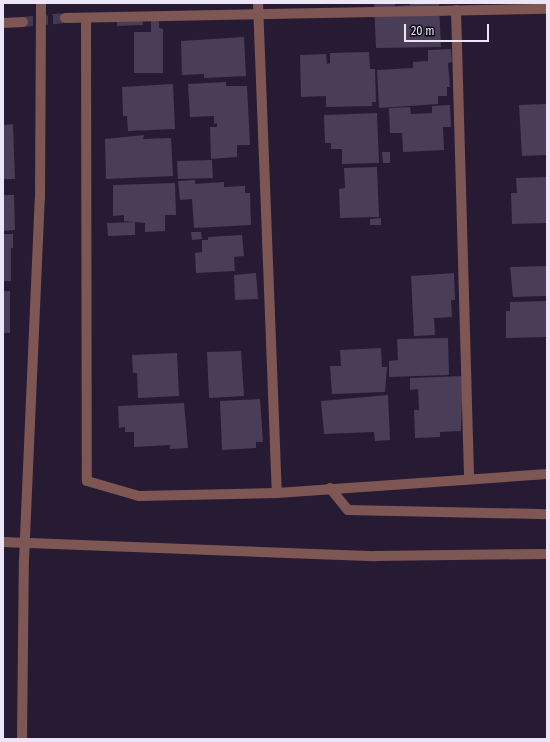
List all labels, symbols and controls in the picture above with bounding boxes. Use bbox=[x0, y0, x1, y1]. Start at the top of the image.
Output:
scale bar bbox=[406, 16, 491, 42]
text: 20 m bbox=[411, 24, 435, 38]

